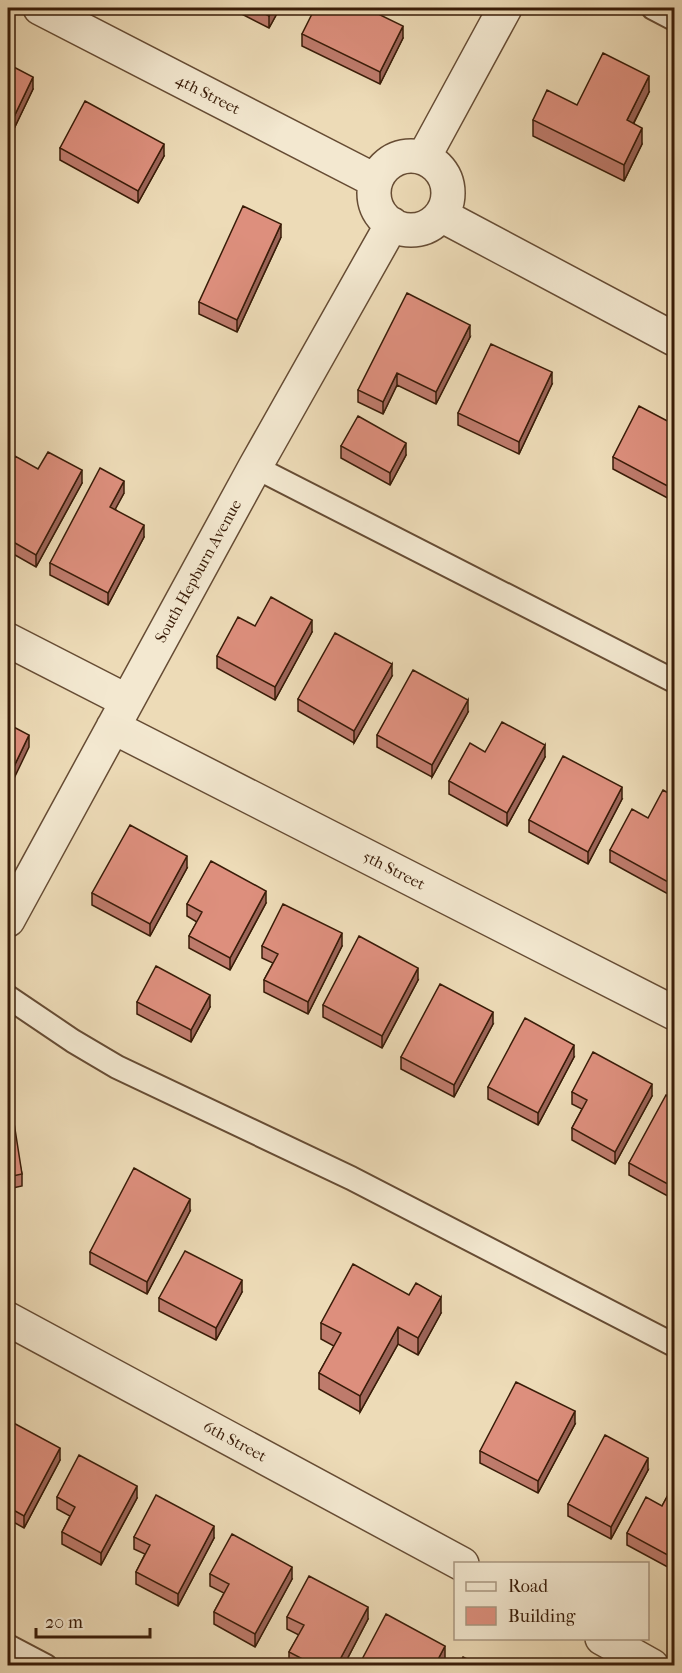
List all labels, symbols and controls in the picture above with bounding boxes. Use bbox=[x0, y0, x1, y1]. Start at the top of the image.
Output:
street label: 4th Street bbox=[173, 70, 244, 118]
street label: South Hepburn Avenue bbox=[151, 496, 245, 646]
street label: 5th Street bbox=[360, 846, 429, 894]
street label: 6th Street bbox=[200, 1416, 270, 1466]
legend bbox=[454, 1562, 649, 1640]
text: Road bbox=[508, 1576, 548, 1597]
scale bar bbox=[36, 1601, 150, 1639]
text: Building bbox=[508, 1606, 576, 1627]
text: 20 m bbox=[45, 1612, 83, 1633]

